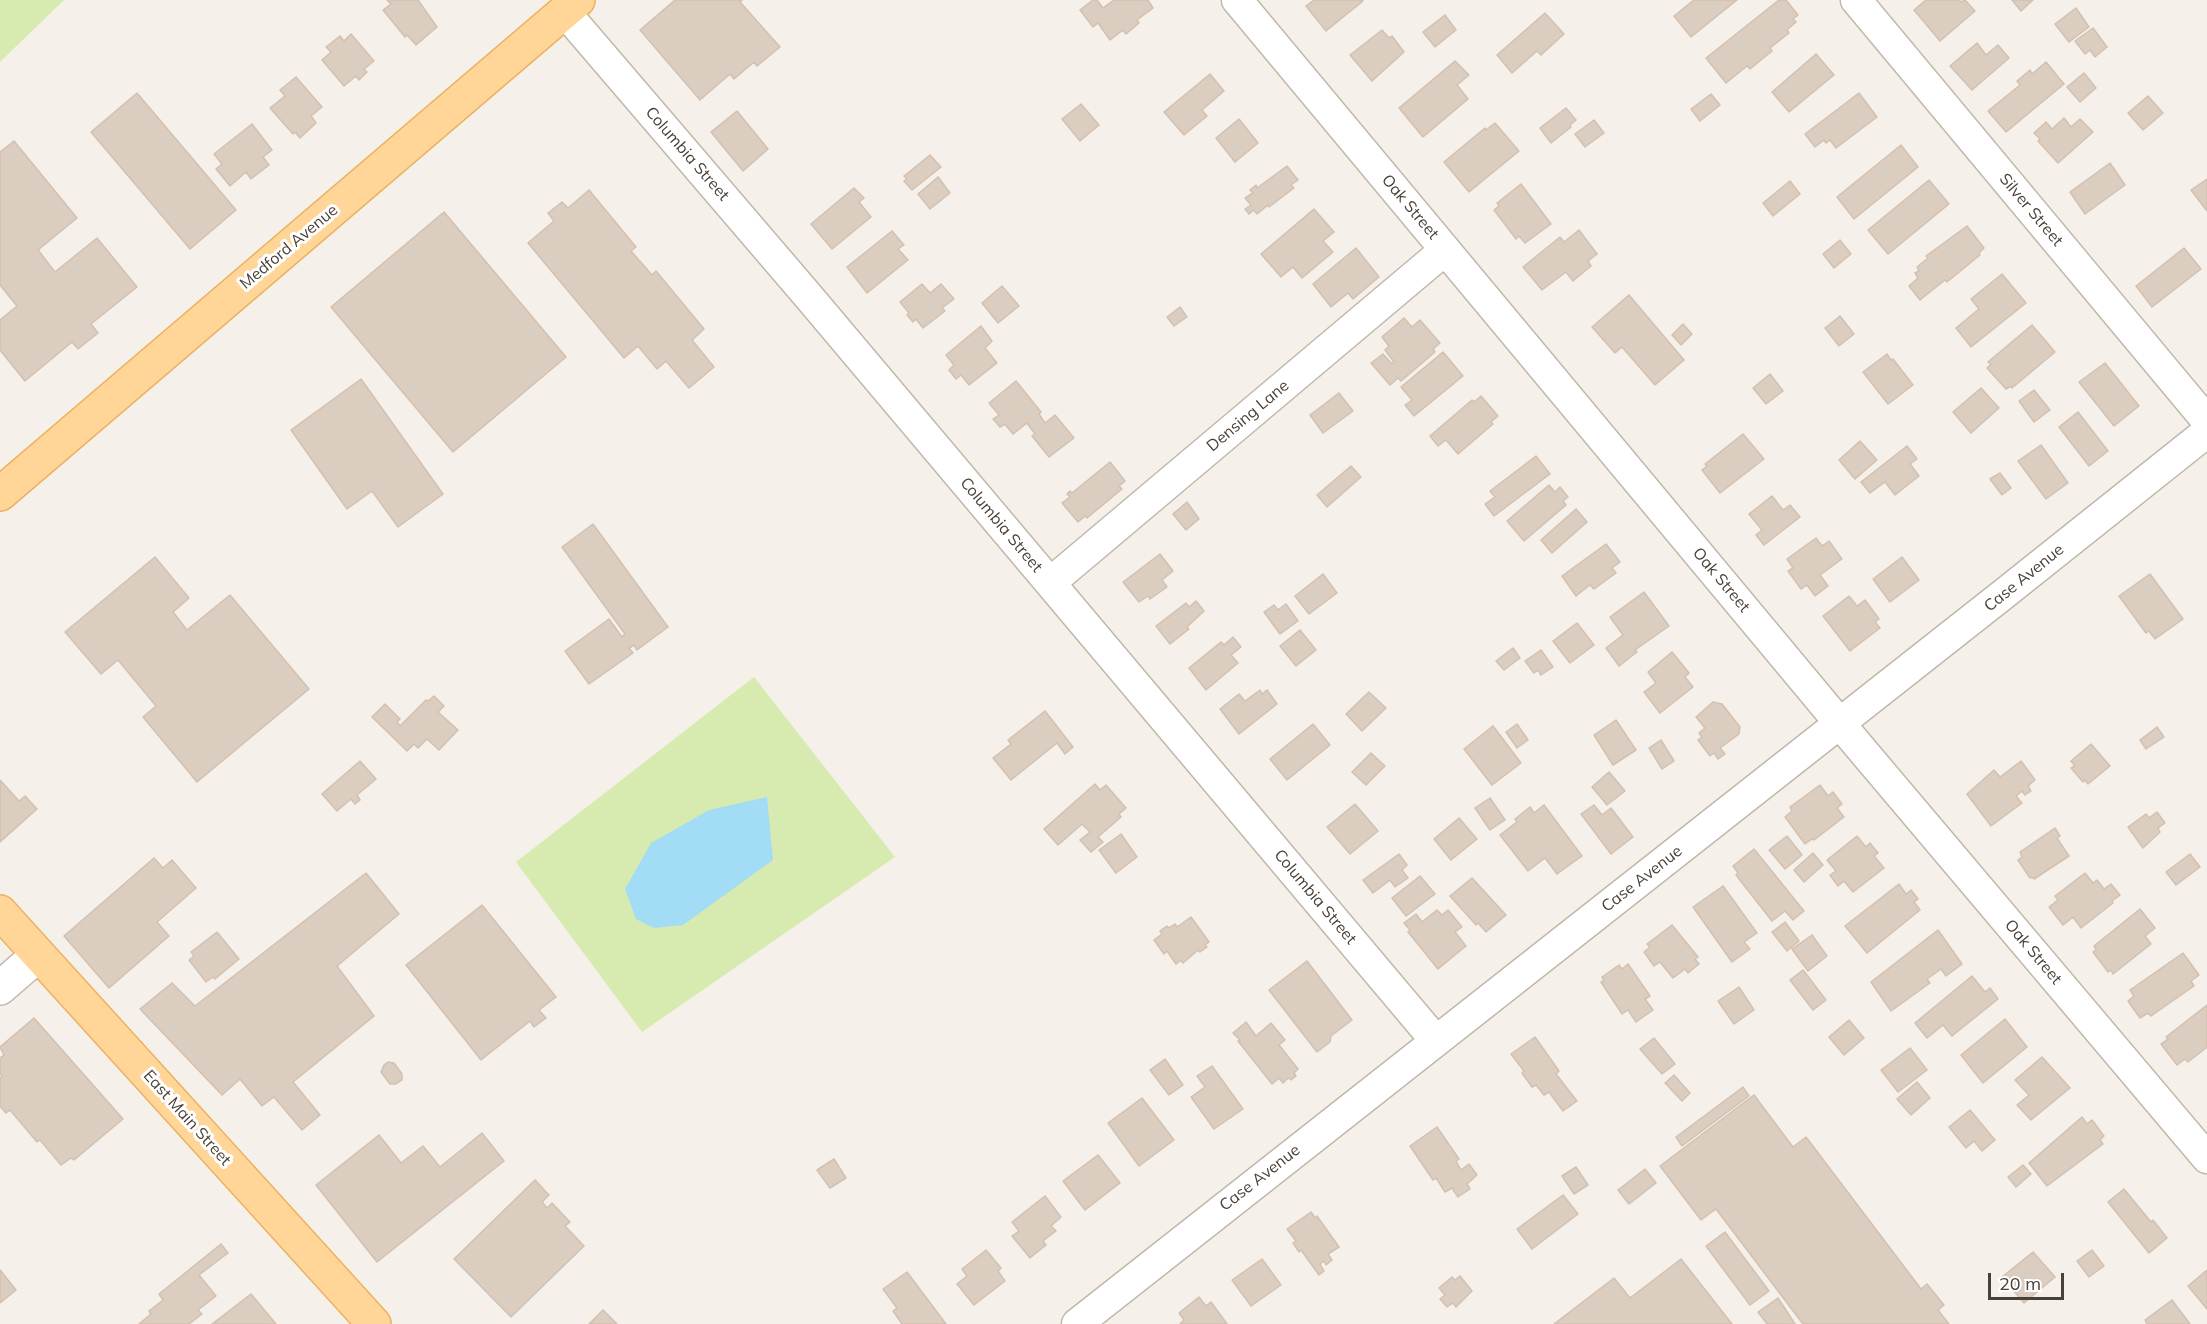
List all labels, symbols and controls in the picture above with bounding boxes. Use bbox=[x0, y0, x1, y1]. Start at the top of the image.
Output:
street label: Columbia Street bbox=[641, 103, 733, 205]
street label: Silver Street bbox=[1995, 170, 2067, 250]
street label: Oak Street bbox=[1377, 171, 1443, 243]
street label: Medford Avenue bbox=[236, 201, 342, 293]
street label: Densing Lane bbox=[1203, 376, 1293, 456]
street label: Columbia Street bbox=[956, 474, 1046, 576]
street label: Case Avenue bbox=[1980, 540, 2068, 616]
street label: Oak Street bbox=[1688, 544, 1754, 616]
street label: Case Avenue bbox=[1598, 842, 1686, 916]
street label: Columbia Street bbox=[1270, 846, 1360, 948]
street label: Oak Street bbox=[2000, 916, 2066, 988]
street label: East Main Street bbox=[139, 1066, 235, 1170]
street label: Case Avenue bbox=[1216, 1141, 1304, 1215]
scale bar bbox=[1991, 1261, 2068, 1299]
text: 20 m bbox=[1999, 1272, 2041, 1295]

